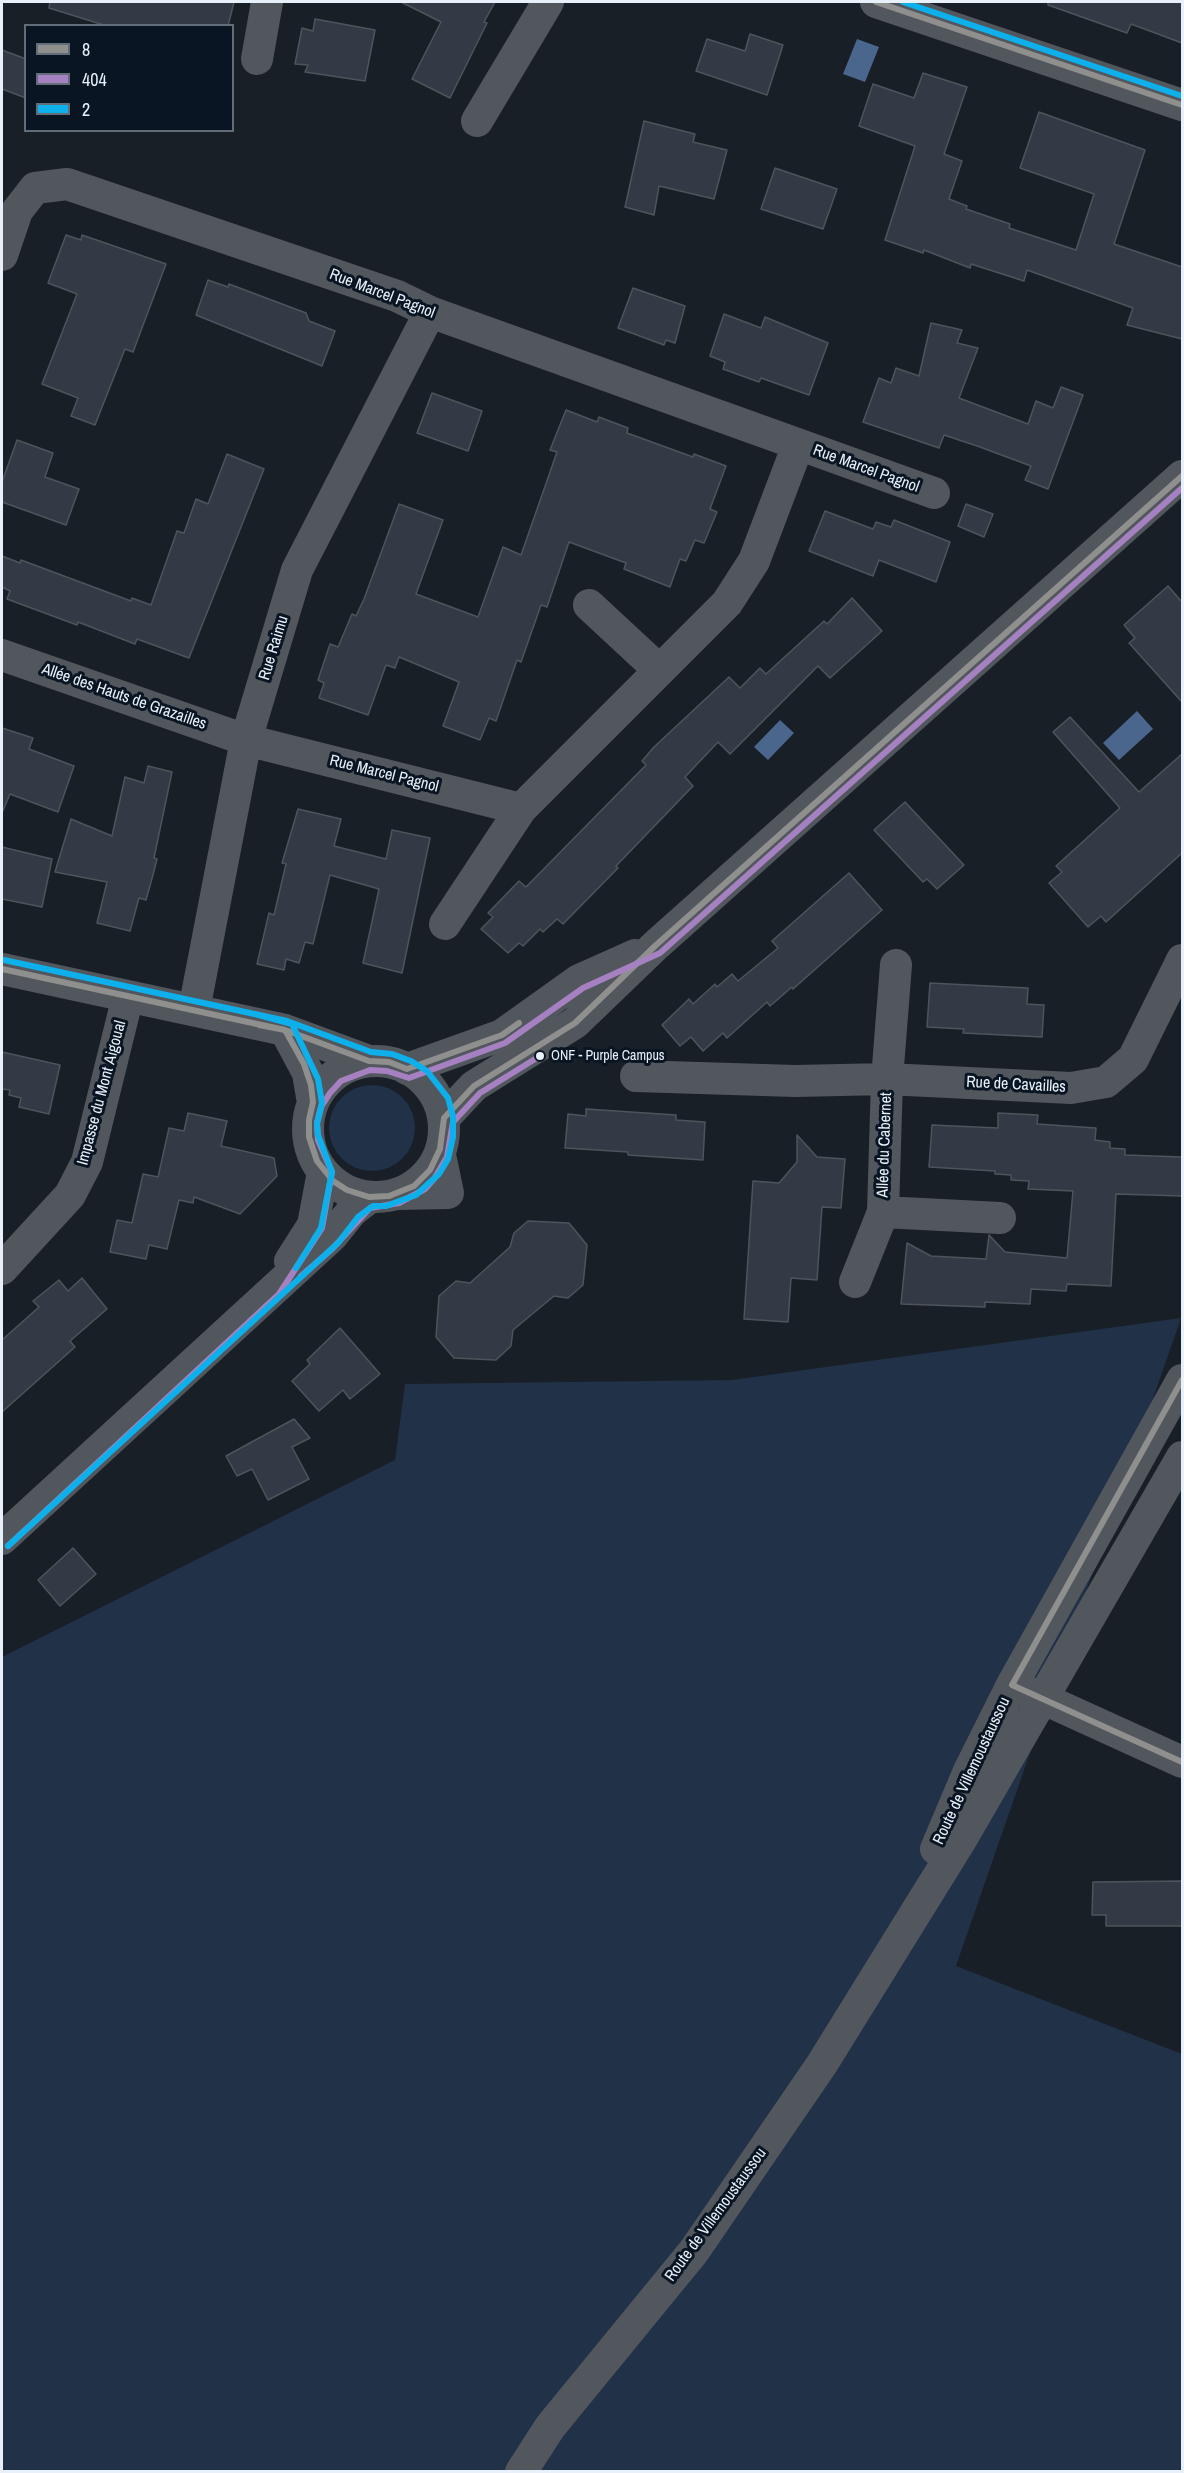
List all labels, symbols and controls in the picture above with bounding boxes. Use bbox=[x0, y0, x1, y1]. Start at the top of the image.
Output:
legend bbox=[24, 24, 234, 132]
text: 8 bbox=[82, 37, 90, 62]
text: 404 bbox=[82, 67, 107, 92]
text: 2 bbox=[82, 97, 90, 122]
street label: Rue Marcel Pagnol bbox=[326, 265, 438, 323]
street label: Rue Marcel Pagnol bbox=[810, 441, 922, 497]
street label: Rue Raimu bbox=[255, 613, 293, 683]
street label: Allée des Hauts de Grazailles bbox=[39, 660, 209, 734]
street label: Rue Marcel Pagnol bbox=[328, 751, 440, 797]
street label: Impasse du Mont Aigoual bbox=[73, 1019, 131, 1167]
place label: ONF - Purple Campus bbox=[551, 1048, 665, 1064]
marker: ONF - Purple Campus bbox=[534, 1050, 546, 1062]
street label: Rue de Cavailles bbox=[966, 1073, 1066, 1097]
street label: Allée du Cabernet bbox=[874, 1092, 896, 1198]
street label: Route de Villemoustaussou bbox=[929, 1694, 1015, 1848]
street label: Route de Villemoustaussou bbox=[661, 2145, 771, 2285]

